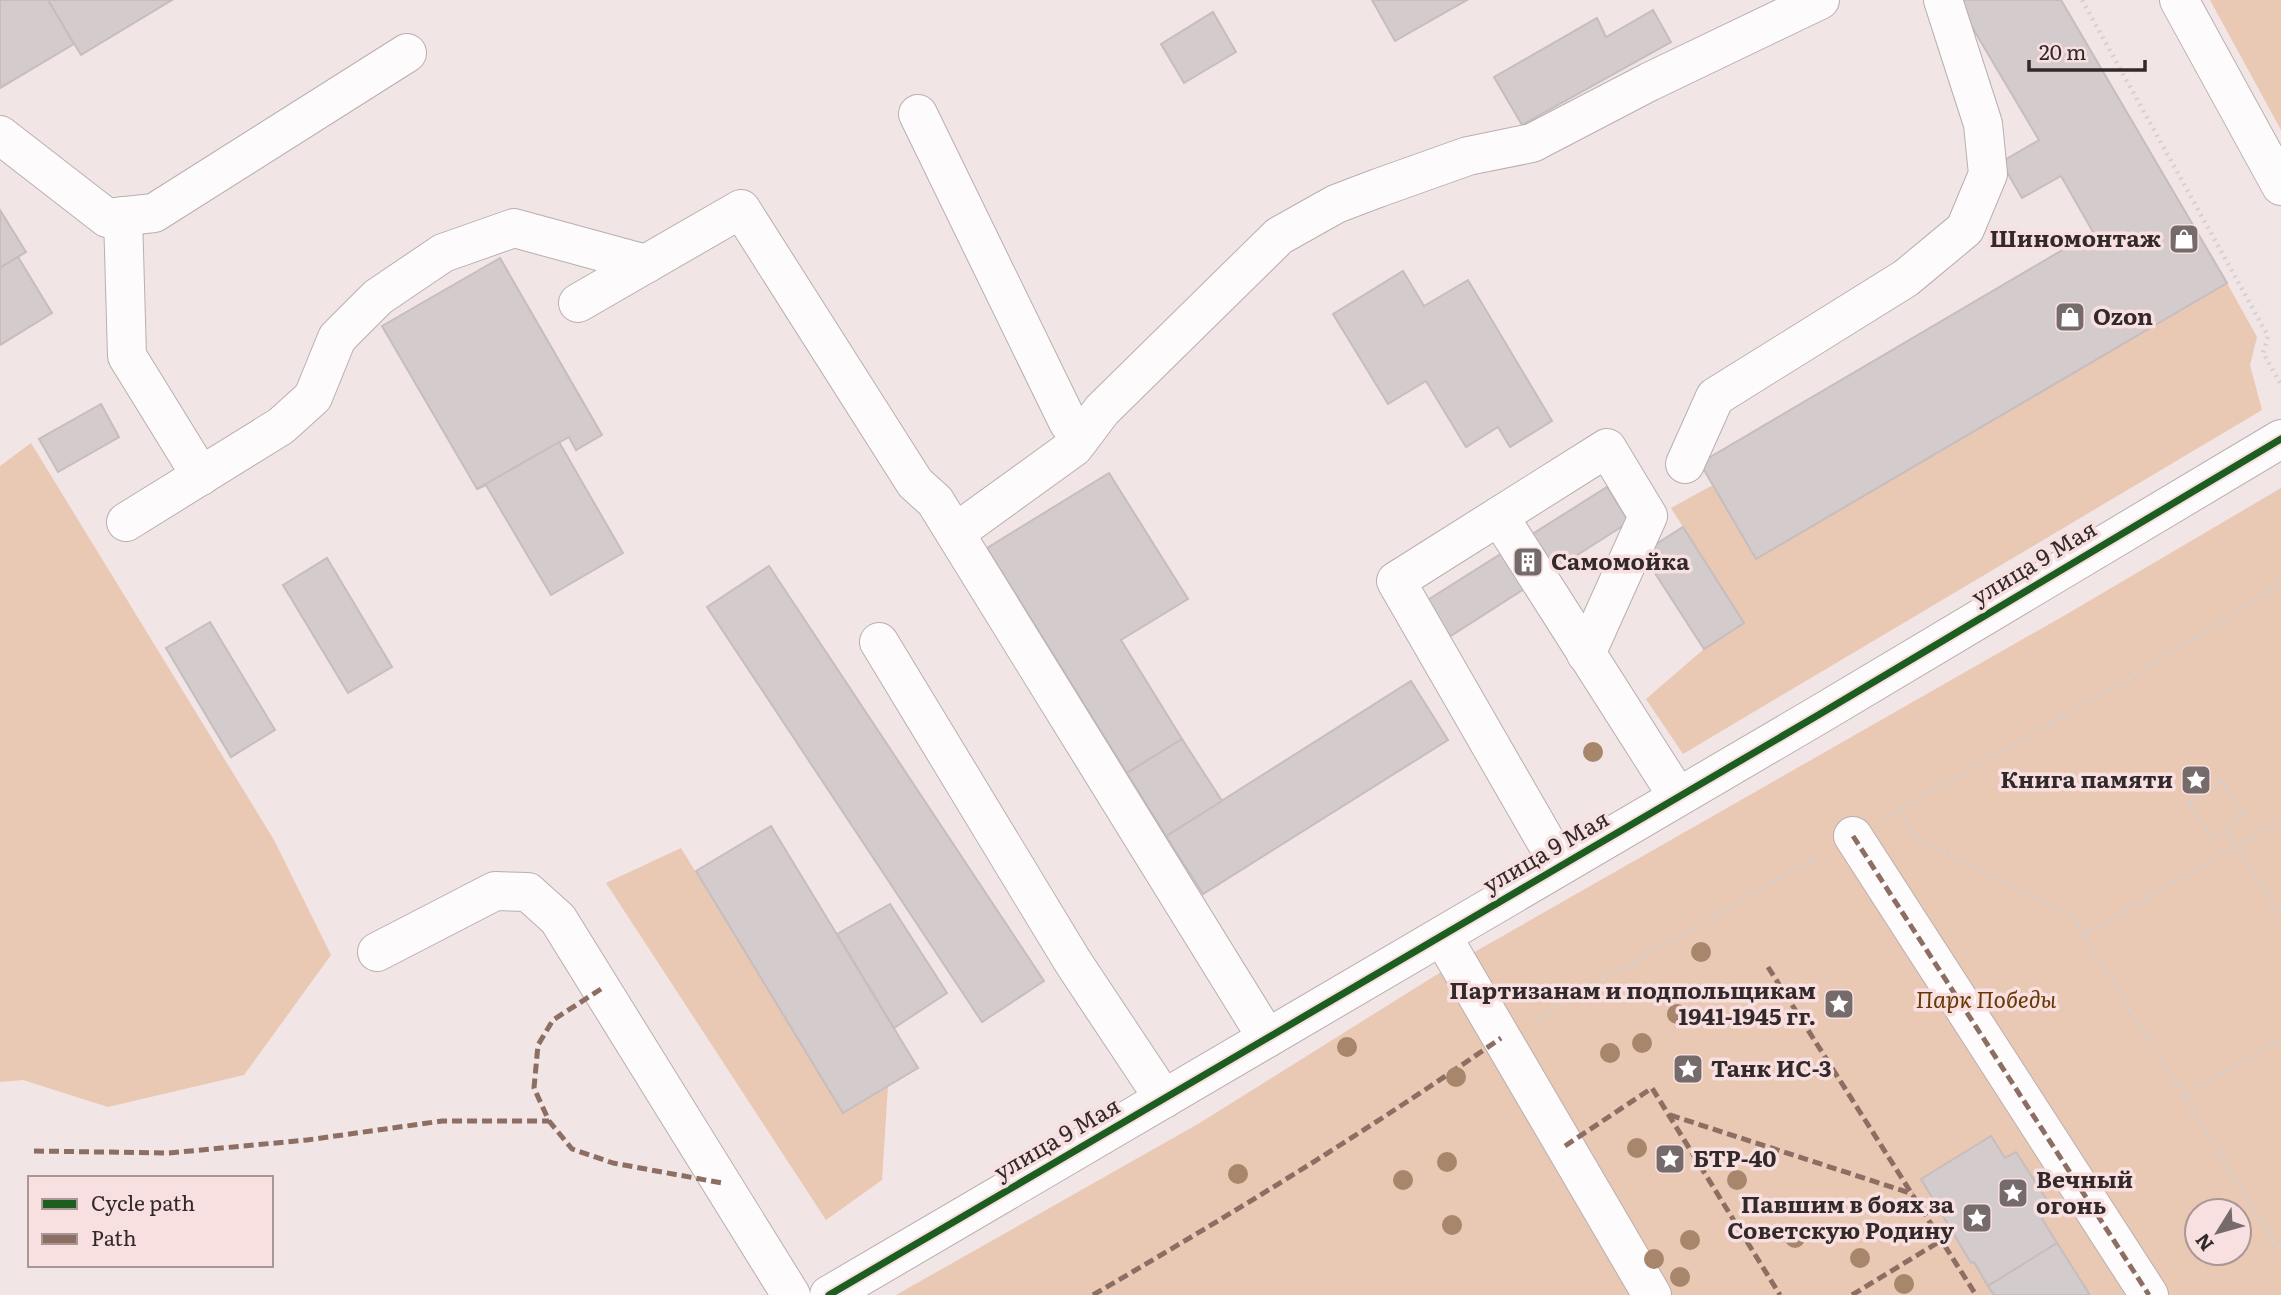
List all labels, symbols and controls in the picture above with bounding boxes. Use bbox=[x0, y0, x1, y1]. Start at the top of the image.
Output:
scale bar bbox=[2029, 28, 2144, 72]
text: 20 m bbox=[2039, 35, 2086, 66]
place label: Шиномонтаж bbox=[1990, 220, 2161, 254]
shop icon: Шиномонтаж bbox=[2167, 222, 2201, 256]
place label: Ozon bbox=[2093, 298, 2153, 332]
shop icon: Ozon bbox=[2053, 300, 2087, 334]
street label: улица 9 Мая bbox=[1964, 510, 2102, 612]
place label: Самомойка bbox=[1551, 543, 1690, 577]
building icon: Самомойка bbox=[1511, 545, 1545, 579]
place label: Книга памяти bbox=[2000, 761, 2173, 795]
place icon: Книга памяти bbox=[2179, 763, 2213, 797]
street label: улица 9 Мая bbox=[1475, 800, 1615, 900]
place label: Партизанам и подпольщикам 1941-1945 гг. bbox=[1449, 972, 1816, 1032]
park label: Парк Победы bbox=[1915, 981, 2057, 1015]
place icon: Партизанам и подпольщикам 1941-1945 гг. bbox=[1822, 987, 1856, 1021]
place label: Танк ИС-3 bbox=[1711, 1050, 1832, 1084]
place icon: Танк ИС-3 bbox=[1671, 1052, 1705, 1086]
street label: улица 9 Мая bbox=[986, 1087, 1126, 1187]
place label: БТР-40 bbox=[1693, 1140, 1776, 1174]
place icon: БТР-40 bbox=[1653, 1142, 1687, 1176]
place label: Вечный огонь bbox=[2036, 1161, 2133, 1221]
legend bbox=[28, 1176, 273, 1267]
place icon: Вечный огонь bbox=[1996, 1176, 2030, 1210]
text: Cycle path bbox=[91, 1186, 195, 1217]
place label: Павшим в боях за Советскую Родину bbox=[1727, 1186, 1955, 1246]
north arrow bbox=[2183, 1197, 2253, 1267]
place icon: Павшим в боях за Советскую Родину bbox=[1960, 1201, 1994, 1235]
text: Path bbox=[91, 1221, 137, 1252]
text: N bbox=[2188, 1228, 2220, 1258]

